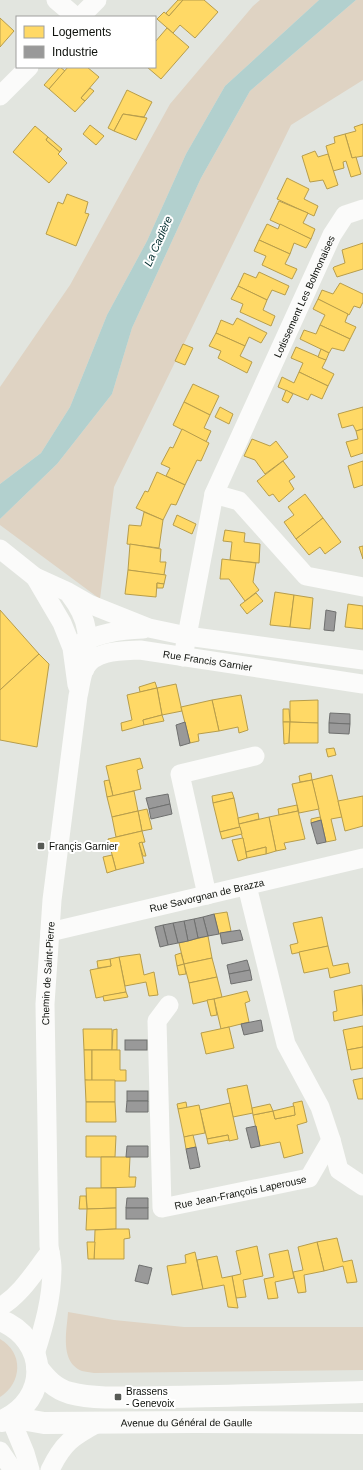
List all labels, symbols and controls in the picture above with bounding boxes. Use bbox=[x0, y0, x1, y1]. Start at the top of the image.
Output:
legend bbox=[16, 16, 156, 68]
text: Logements bbox=[52, 25, 111, 39]
text: Industrie bbox=[52, 45, 98, 59]
water label: La Cadière bbox=[142, 214, 174, 268]
street label: Lotissement Les Bolmonaises bbox=[272, 234, 337, 359]
street label: Rue Francis Garnier bbox=[162, 649, 254, 673]
marker: Françis Garnier bbox=[36, 841, 46, 851]
place label: Françis Garnier bbox=[49, 841, 119, 852]
street label: Rue Savorgnan de Brazza bbox=[148, 876, 266, 914]
street label: Chemin de Saint-Pierre bbox=[40, 921, 57, 1025]
street label: Rue Jean-François Laperouse bbox=[173, 1174, 308, 1211]
place label: Brassens - Genevoix bbox=[126, 1386, 174, 1409]
marker: Brassens - Genevoix bbox=[113, 1392, 123, 1402]
street label: Avenue du Général de Gaulle bbox=[121, 1417, 253, 1428]

